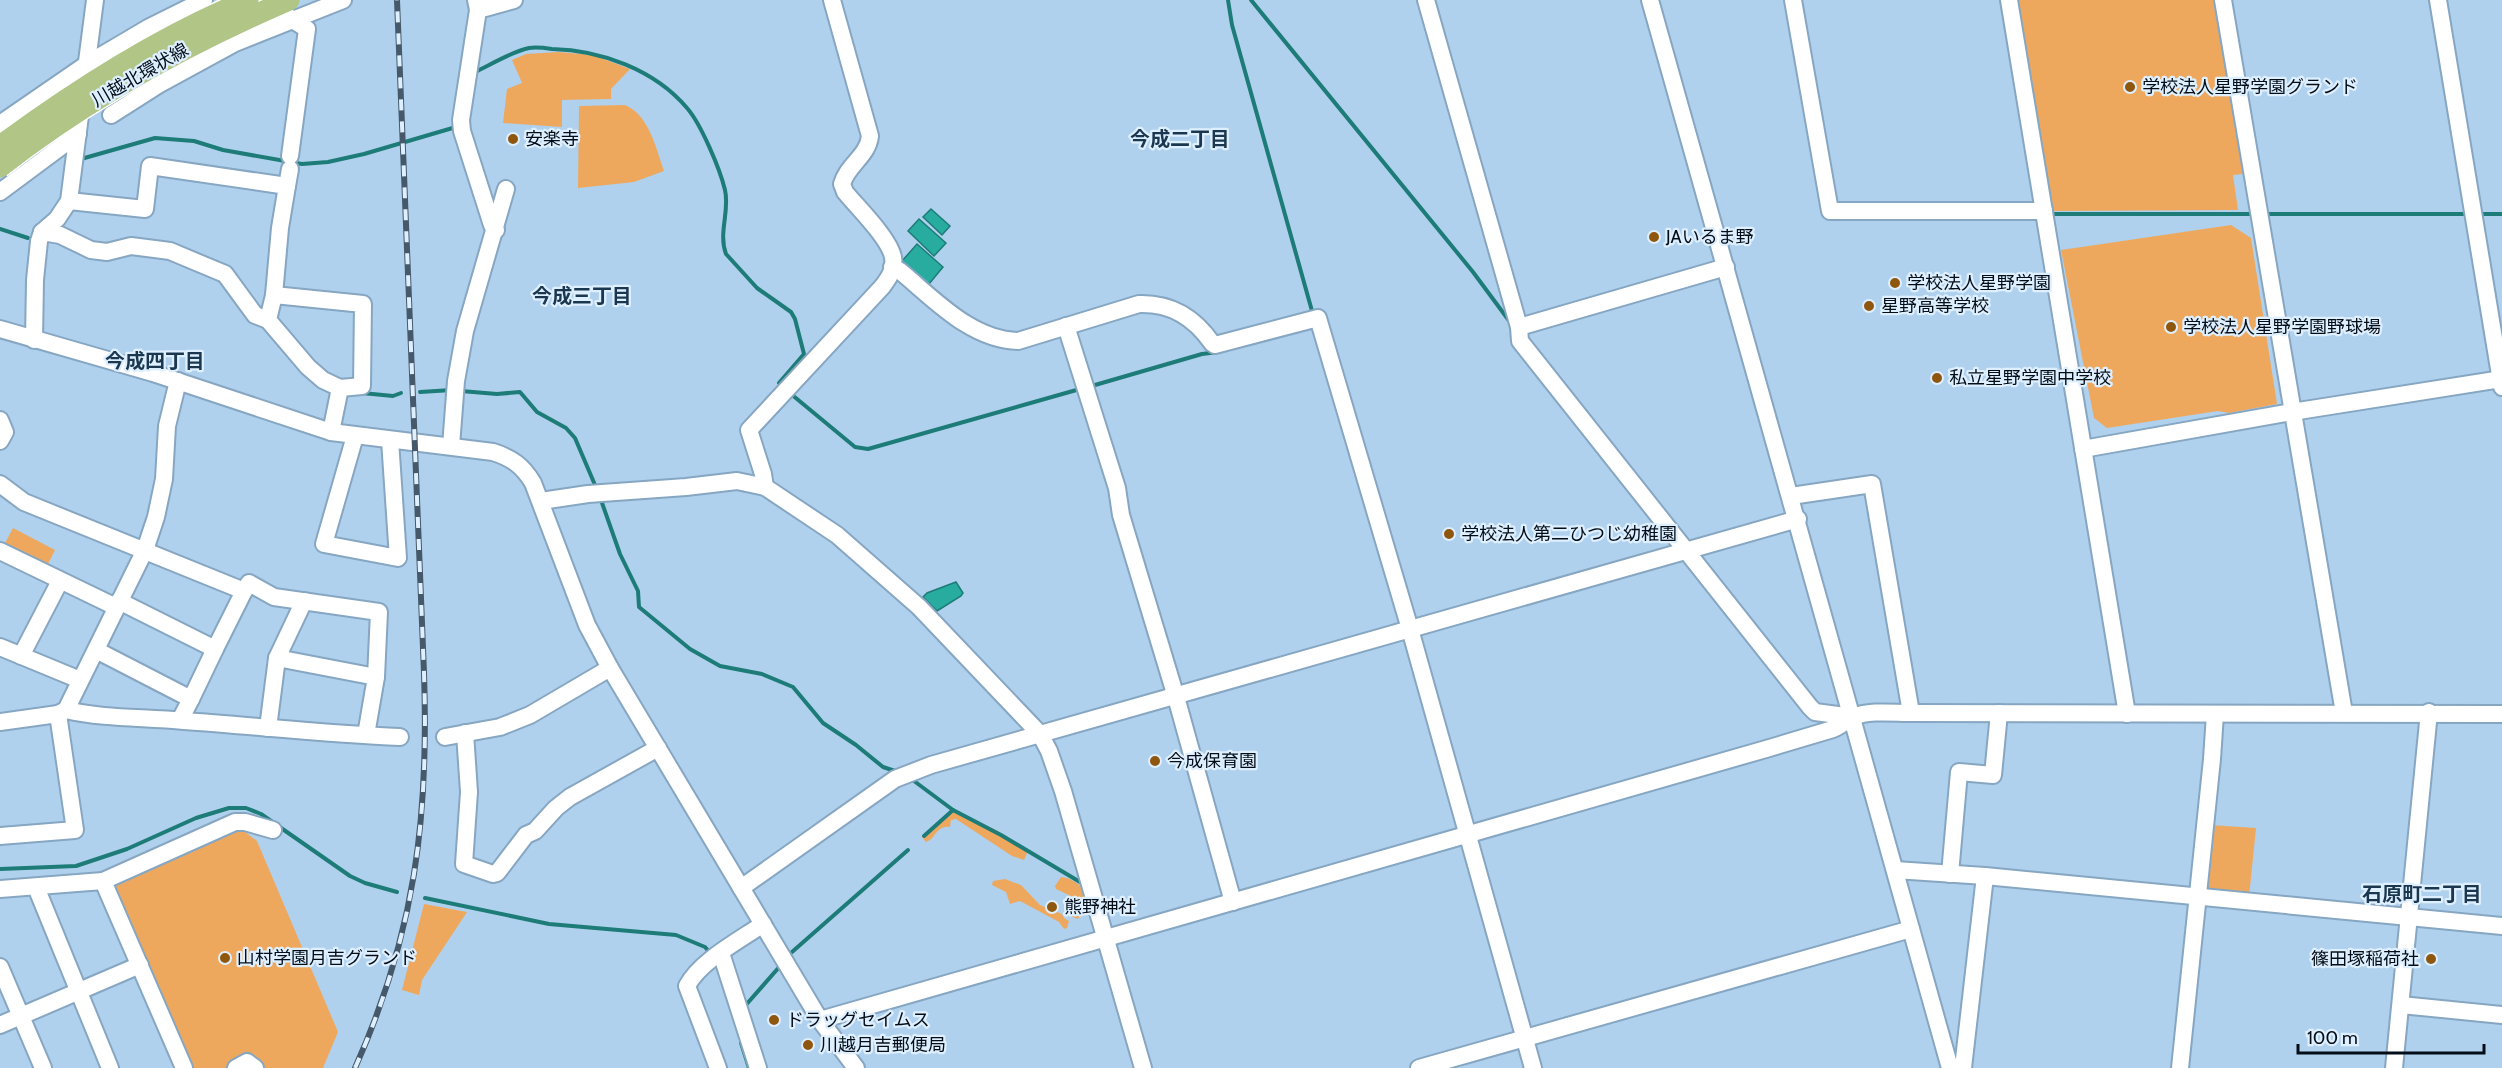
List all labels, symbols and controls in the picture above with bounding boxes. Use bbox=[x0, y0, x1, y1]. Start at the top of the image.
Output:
street label: 川越北環状線 bbox=[88, 38, 192, 112]
place label: 学校法人星野学園グランド bbox=[2142, 76, 2358, 98]
marker: 学校法人星野学園グランド bbox=[2123, 80, 2137, 94]
district label: 今成二丁目 bbox=[1130, 127, 1230, 151]
place label: 安楽寺 bbox=[525, 128, 579, 150]
marker: 安楽寺 bbox=[506, 132, 520, 146]
place label: JAいるま野 bbox=[1665, 226, 1754, 248]
marker: JAいるま野 bbox=[1647, 230, 1661, 244]
place label: 学校法人星野学園 bbox=[1907, 272, 2051, 294]
marker: 学校法人星野学園 bbox=[1888, 276, 1902, 290]
district label: 今成三丁目 bbox=[532, 284, 632, 308]
place label: 星野高等学校 bbox=[1881, 295, 1989, 317]
marker: 星野高等学校 bbox=[1862, 299, 1876, 313]
place label: 学校法人星野学園野球場 bbox=[2183, 316, 2381, 338]
marker: 学校法人星野学園野球場 bbox=[2164, 320, 2178, 334]
district label: 今成四丁目 bbox=[105, 349, 205, 373]
place label: 私立星野学園中学校 bbox=[1949, 367, 2111, 389]
marker: 私立星野学園中学校 bbox=[1930, 371, 1944, 385]
place label: 学校法人第二ひつじ幼稚園 bbox=[1461, 523, 1677, 545]
marker: 学校法人第二ひつじ幼稚園 bbox=[1442, 527, 1456, 541]
place label: 今成保育園 bbox=[1167, 750, 1257, 772]
marker: 今成保育園 bbox=[1148, 754, 1162, 768]
district label: 石原町二丁目 bbox=[2362, 882, 2482, 906]
place label: 熊野神社 bbox=[1064, 896, 1136, 918]
marker: 熊野神社 bbox=[1045, 900, 1059, 914]
place label: 山村学園月吉グランド bbox=[237, 947, 417, 969]
place label: 篠田塚稲荷社 bbox=[2311, 948, 2419, 970]
marker: 山村学園月吉グランド bbox=[218, 951, 232, 965]
marker: 篠田塚稲荷社 bbox=[2424, 952, 2438, 966]
place label: ドラッグセイムス bbox=[786, 1009, 930, 1031]
marker: ドラッグセイムス bbox=[767, 1013, 781, 1027]
scale bar bbox=[2298, 1017, 2484, 1055]
text: 100 m bbox=[2307, 1027, 2358, 1049]
place label: 川越月吉郵便局 bbox=[820, 1034, 946, 1056]
marker: 川越月吉郵便局 bbox=[801, 1038, 815, 1052]

